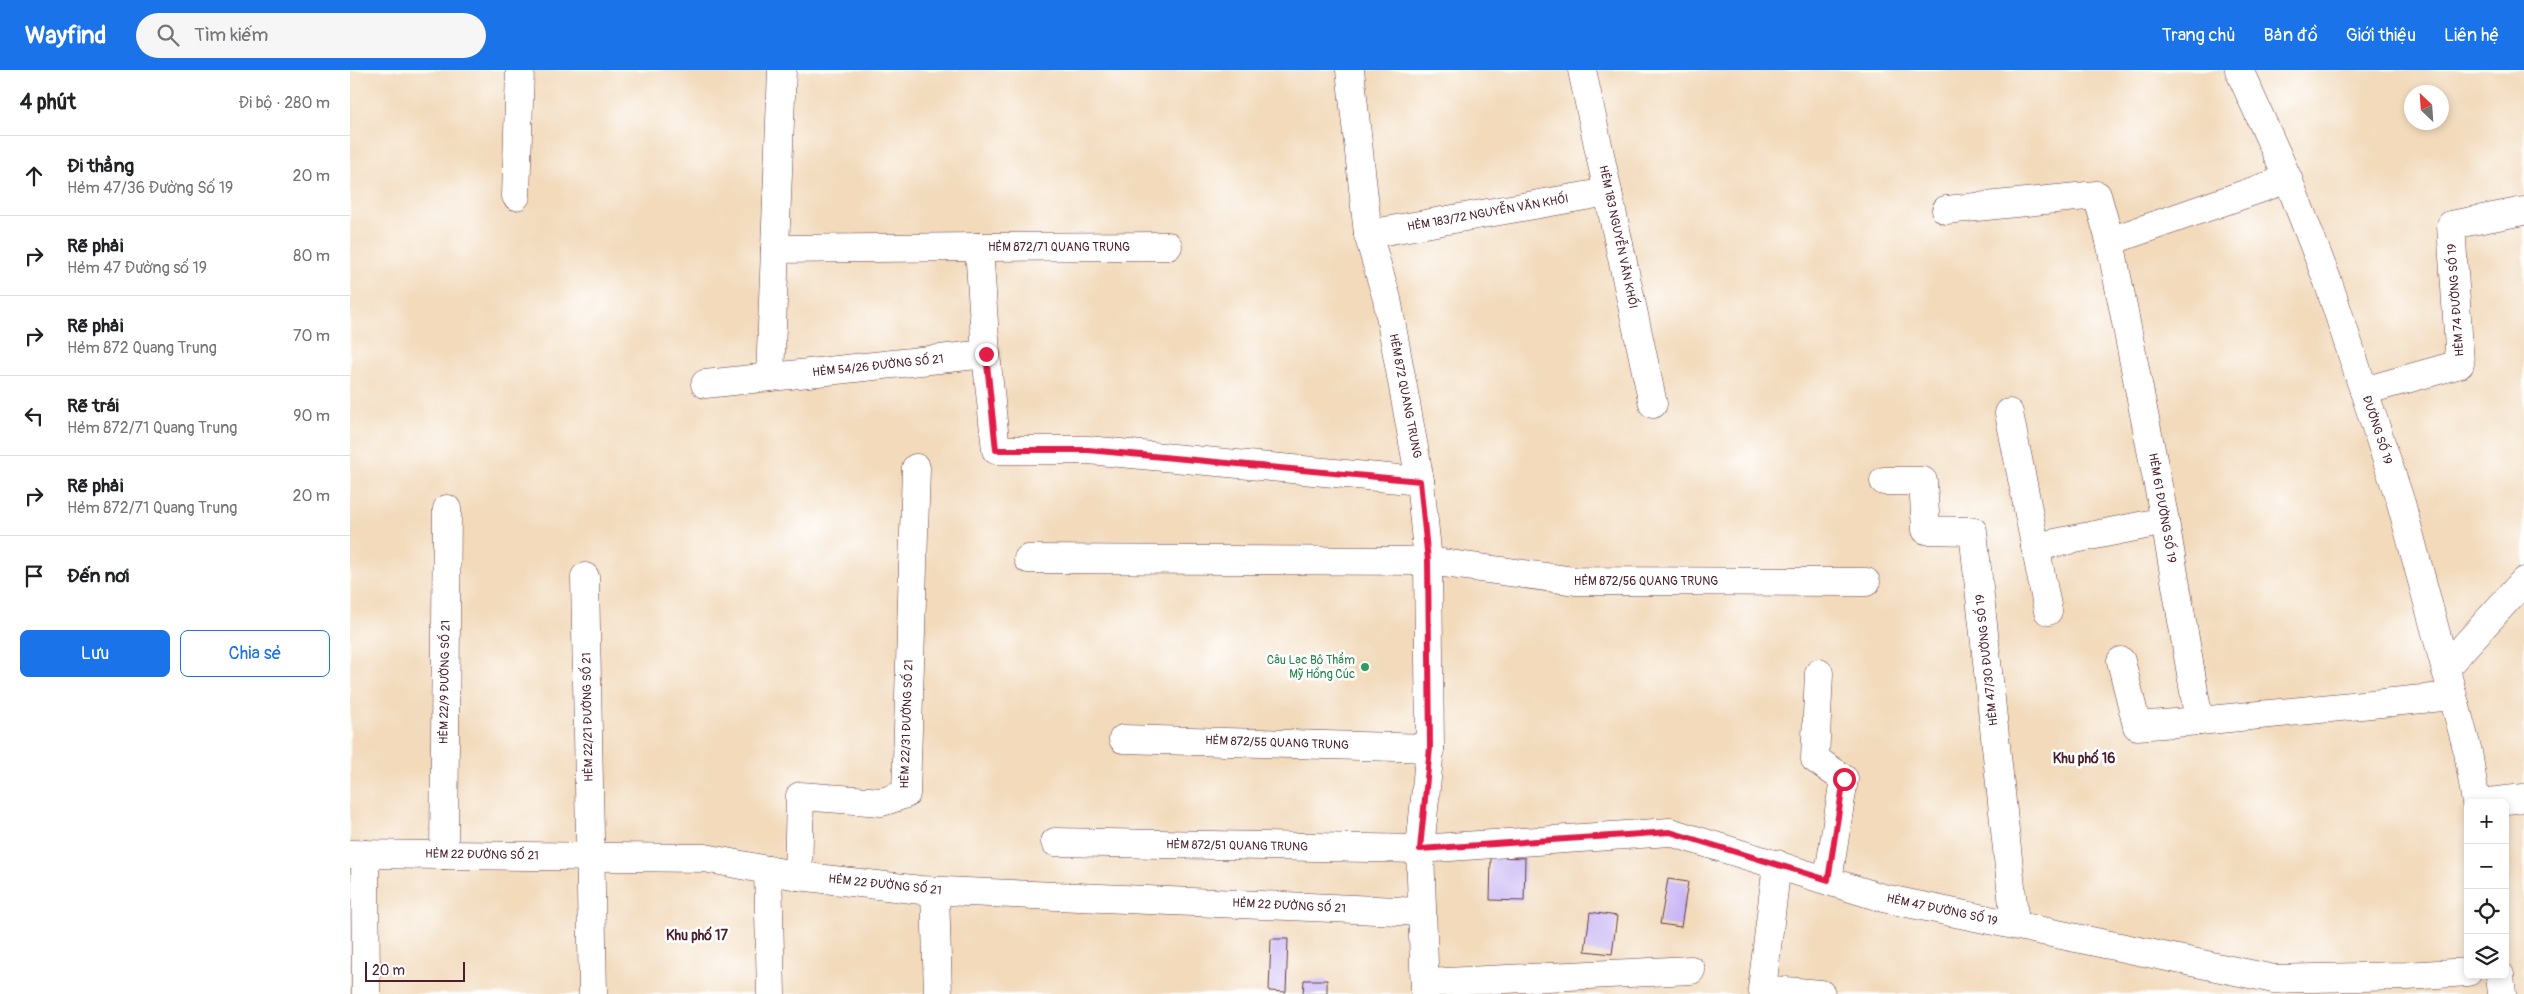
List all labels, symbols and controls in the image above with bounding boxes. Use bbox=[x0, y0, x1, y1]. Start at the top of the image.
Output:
search box bbox=[136, 13, 486, 58]
text: Wayfind bbox=[25, 21, 106, 50]
icon: search bbox=[154, 21, 182, 49]
text: Tìm kiếm bbox=[194, 23, 268, 47]
text: Trang chủ bbox=[2162, 24, 2236, 47]
text: Bản đồ bbox=[2264, 24, 2318, 47]
text: Giới thiệu bbox=[2346, 24, 2416, 47]
text: Liên hệ bbox=[2444, 24, 2499, 47]
north arrow bbox=[2404, 85, 2449, 130]
text: 4 phút bbox=[20, 89, 76, 116]
text: Đi bộ · 280 m bbox=[239, 93, 330, 113]
text: Đi thẳng bbox=[67, 154, 134, 178]
icon: ahead bbox=[20, 162, 48, 190]
street label: HẺM 183 NGUYỄN VĂN KHỐI bbox=[1595, 163, 1643, 310]
text: 20 m bbox=[292, 166, 330, 186]
text: Hẻm 47/36 Đường Số 19 bbox=[67, 178, 233, 198]
street label: HẺM 183/72 NGUYỄN VĂN KHỐI bbox=[1406, 188, 1570, 235]
text: Rẽ phải bbox=[67, 234, 123, 258]
street label: HẺM 872/71 QUANG TRUNG bbox=[988, 239, 1130, 255]
icon: right bbox=[20, 242, 48, 270]
street label: HẺM 74 ĐƯỜNG SỐ 19 bbox=[2442, 243, 2467, 357]
text: 80 m bbox=[293, 246, 330, 266]
text: Hẻm 47 Đường số 19 bbox=[67, 258, 207, 278]
text: Rẽ phải bbox=[67, 314, 123, 338]
icon: right bbox=[20, 322, 48, 350]
text: 70 m bbox=[293, 326, 330, 346]
street label: HẺM 872 QUANG TRUNG bbox=[1386, 332, 1425, 460]
text: Hẻm 872 Quang Trung bbox=[67, 338, 217, 358]
route end bbox=[975, 343, 998, 366]
street label: HẺM 54/26 ĐƯỜNG SỐ 21 bbox=[811, 349, 944, 380]
street label: ĐƯỜNG SỐ 19 bbox=[2359, 393, 2398, 466]
text: Rẽ trái bbox=[67, 394, 119, 418]
icon: left bbox=[20, 402, 48, 430]
text: 90 m bbox=[293, 406, 330, 426]
text: Hẻm 872/71 Quang Trung bbox=[67, 418, 237, 438]
street label: HẺM 61 ĐƯỜNG SỐ 19 bbox=[2145, 451, 2182, 564]
text: Rẽ phải bbox=[67, 474, 123, 498]
icon: right bbox=[20, 482, 48, 510]
text: 20 m bbox=[292, 486, 330, 506]
text: Hẻm 872/71 Quang Trung bbox=[67, 498, 237, 518]
icon: arrive bbox=[20, 562, 48, 590]
text: Đến nơi bbox=[67, 564, 129, 588]
street label: HẺM 872/56 QUANG TRUNG bbox=[1574, 573, 1718, 589]
street label: HẺM 47/30 ĐƯỜNG SỐ 19 bbox=[1970, 593, 2001, 727]
street label: HẺM 22/9 ĐƯỜNG SỐ 21 bbox=[433, 620, 454, 744]
button: Lưu bbox=[20, 630, 170, 677]
button: Chia sẻ bbox=[180, 630, 330, 677]
place label: Câu Lạc Bộ Thẩm Mỹ Hồng Cúc bbox=[1267, 651, 1355, 682]
street label: HẺM 22/21 ĐƯỜNG SỐ 21 bbox=[576, 652, 597, 782]
street label: HẺM 22/31 ĐƯỜNG SỐ 21 bbox=[894, 659, 917, 789]
marker: Câu Lạc Bộ Thẩm Mỹ Hồng Cúc bbox=[1359, 661, 1371, 673]
street label: HẺM 872/55 QUANG TRUNG bbox=[1205, 732, 1349, 753]
district label: Khu phố 16 bbox=[2053, 749, 2115, 767]
route start bbox=[1833, 768, 1856, 791]
map controls bbox=[2464, 799, 2509, 979]
button: + bbox=[2464, 799, 2509, 844]
street label: HẺM 872/51 QUANG TRUNG bbox=[1166, 836, 1308, 855]
street label: HẺM 22 ĐƯỜNG SỐ 21 bbox=[425, 844, 539, 863]
button: − bbox=[2464, 844, 2509, 889]
street label: HẺM 22 ĐƯỜNG SỐ 21 bbox=[828, 869, 943, 898]
street label: HẺM 47 ĐƯỜNG SỐ 19 bbox=[1885, 888, 1999, 929]
button: locate bbox=[2464, 889, 2509, 934]
street label: HẺM 22 ĐƯỜNG SỐ 21 bbox=[1232, 893, 1346, 916]
district label: Khu phố 17 bbox=[666, 926, 729, 944]
button: layers bbox=[2464, 934, 2509, 979]
scale bar bbox=[365, 959, 465, 982]
text: 20 m bbox=[372, 962, 405, 979]

